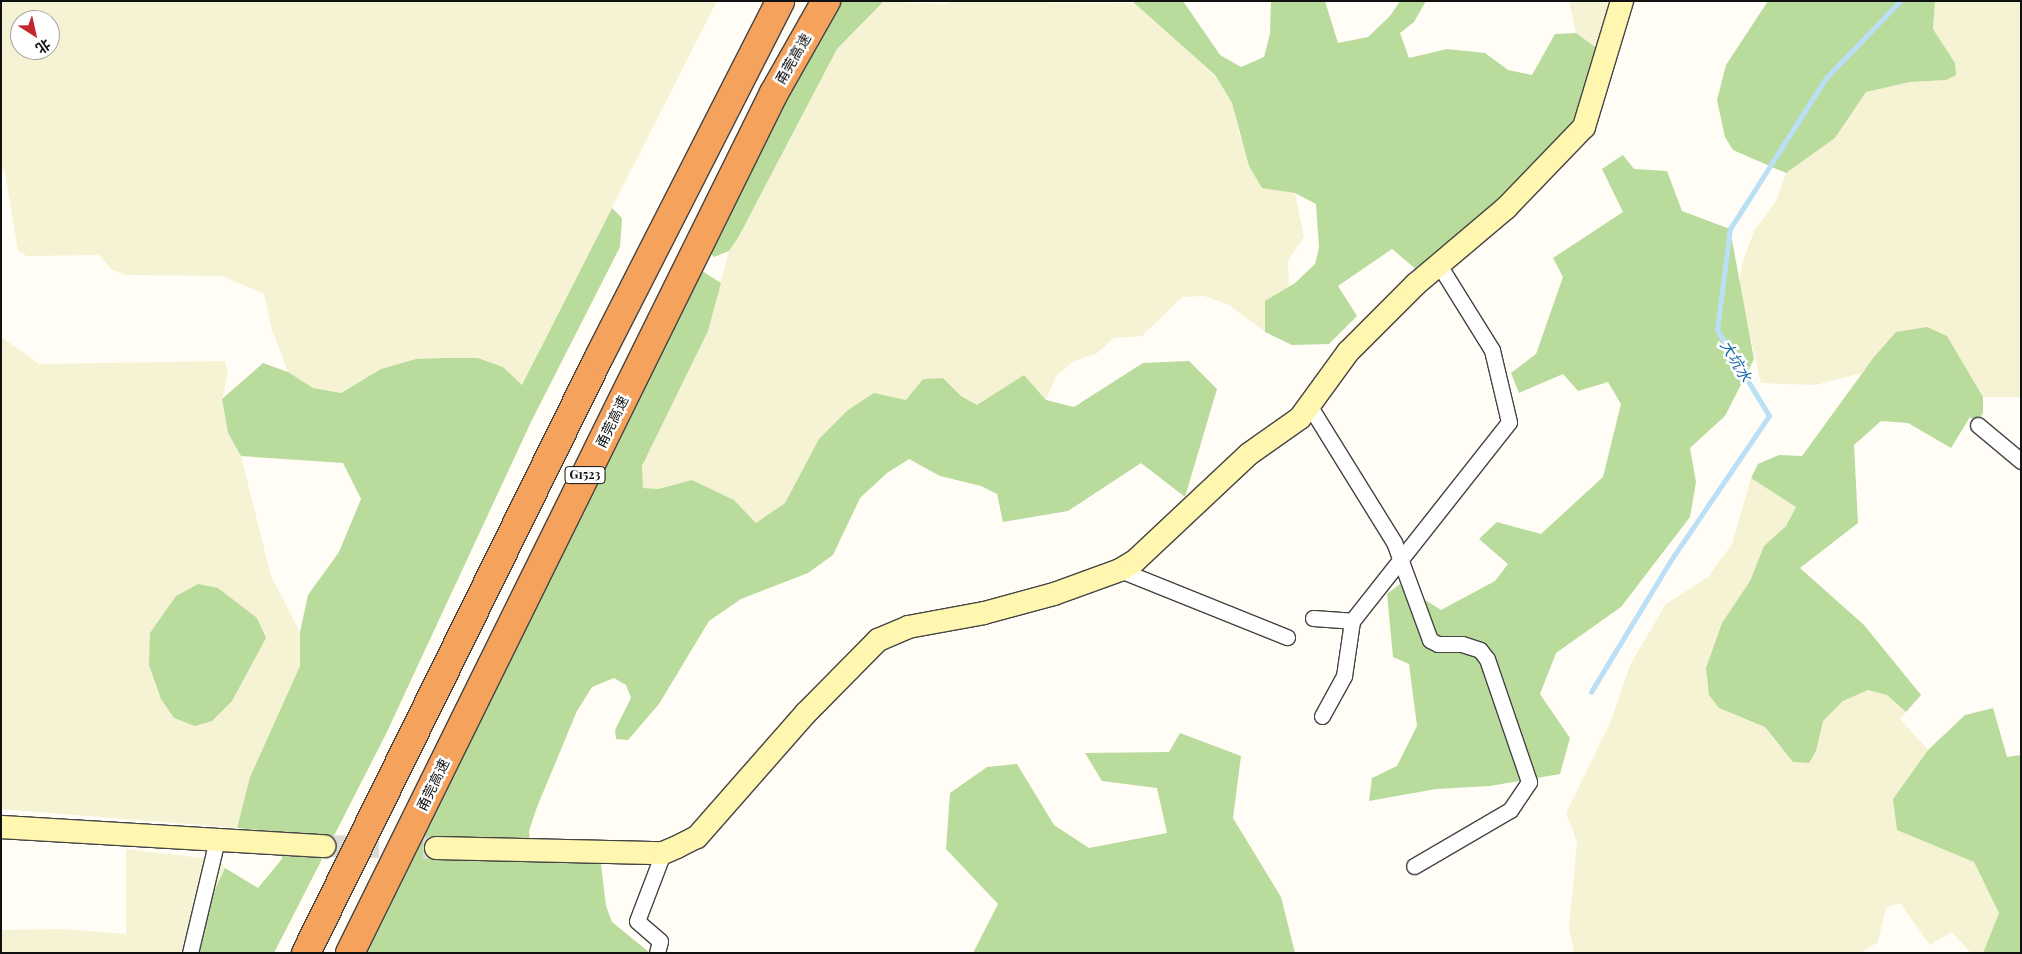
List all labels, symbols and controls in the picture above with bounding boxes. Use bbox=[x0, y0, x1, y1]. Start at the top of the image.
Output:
north arrow bbox=[10, 10, 60, 60]
street label: 甬莞高速 bbox=[772, 31, 814, 87]
text: 北 bbox=[32, 35, 54, 59]
water label: 大坑水 bbox=[1717, 337, 1755, 385]
street label: 甬莞高速 bbox=[592, 393, 632, 451]
road number: G1523 bbox=[564, 466, 606, 484]
street label: 甬莞高速 bbox=[413, 756, 453, 814]

